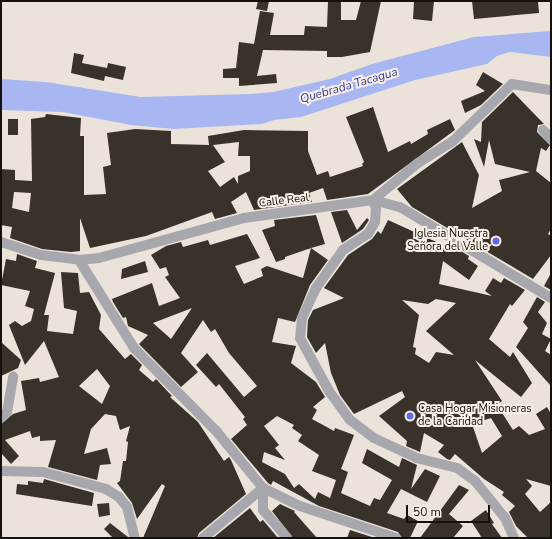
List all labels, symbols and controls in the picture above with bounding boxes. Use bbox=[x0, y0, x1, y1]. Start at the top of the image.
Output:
water label: Quebrada Tacagua bbox=[298, 65, 400, 107]
street label: Calle Real bbox=[258, 191, 310, 211]
place label: Iglesia Nuestra Señora del Valle bbox=[407, 228, 488, 254]
marker: Iglesia Nuestra Señora del Valle bbox=[491, 236, 501, 246]
place label: Casa Hogar Misioneras de la Caridad bbox=[418, 403, 532, 429]
marker: Casa Hogar Misioneras de la Caridad bbox=[405, 411, 415, 421]
scale bar bbox=[408, 497, 492, 523]
text: 50 m bbox=[413, 504, 441, 520]

